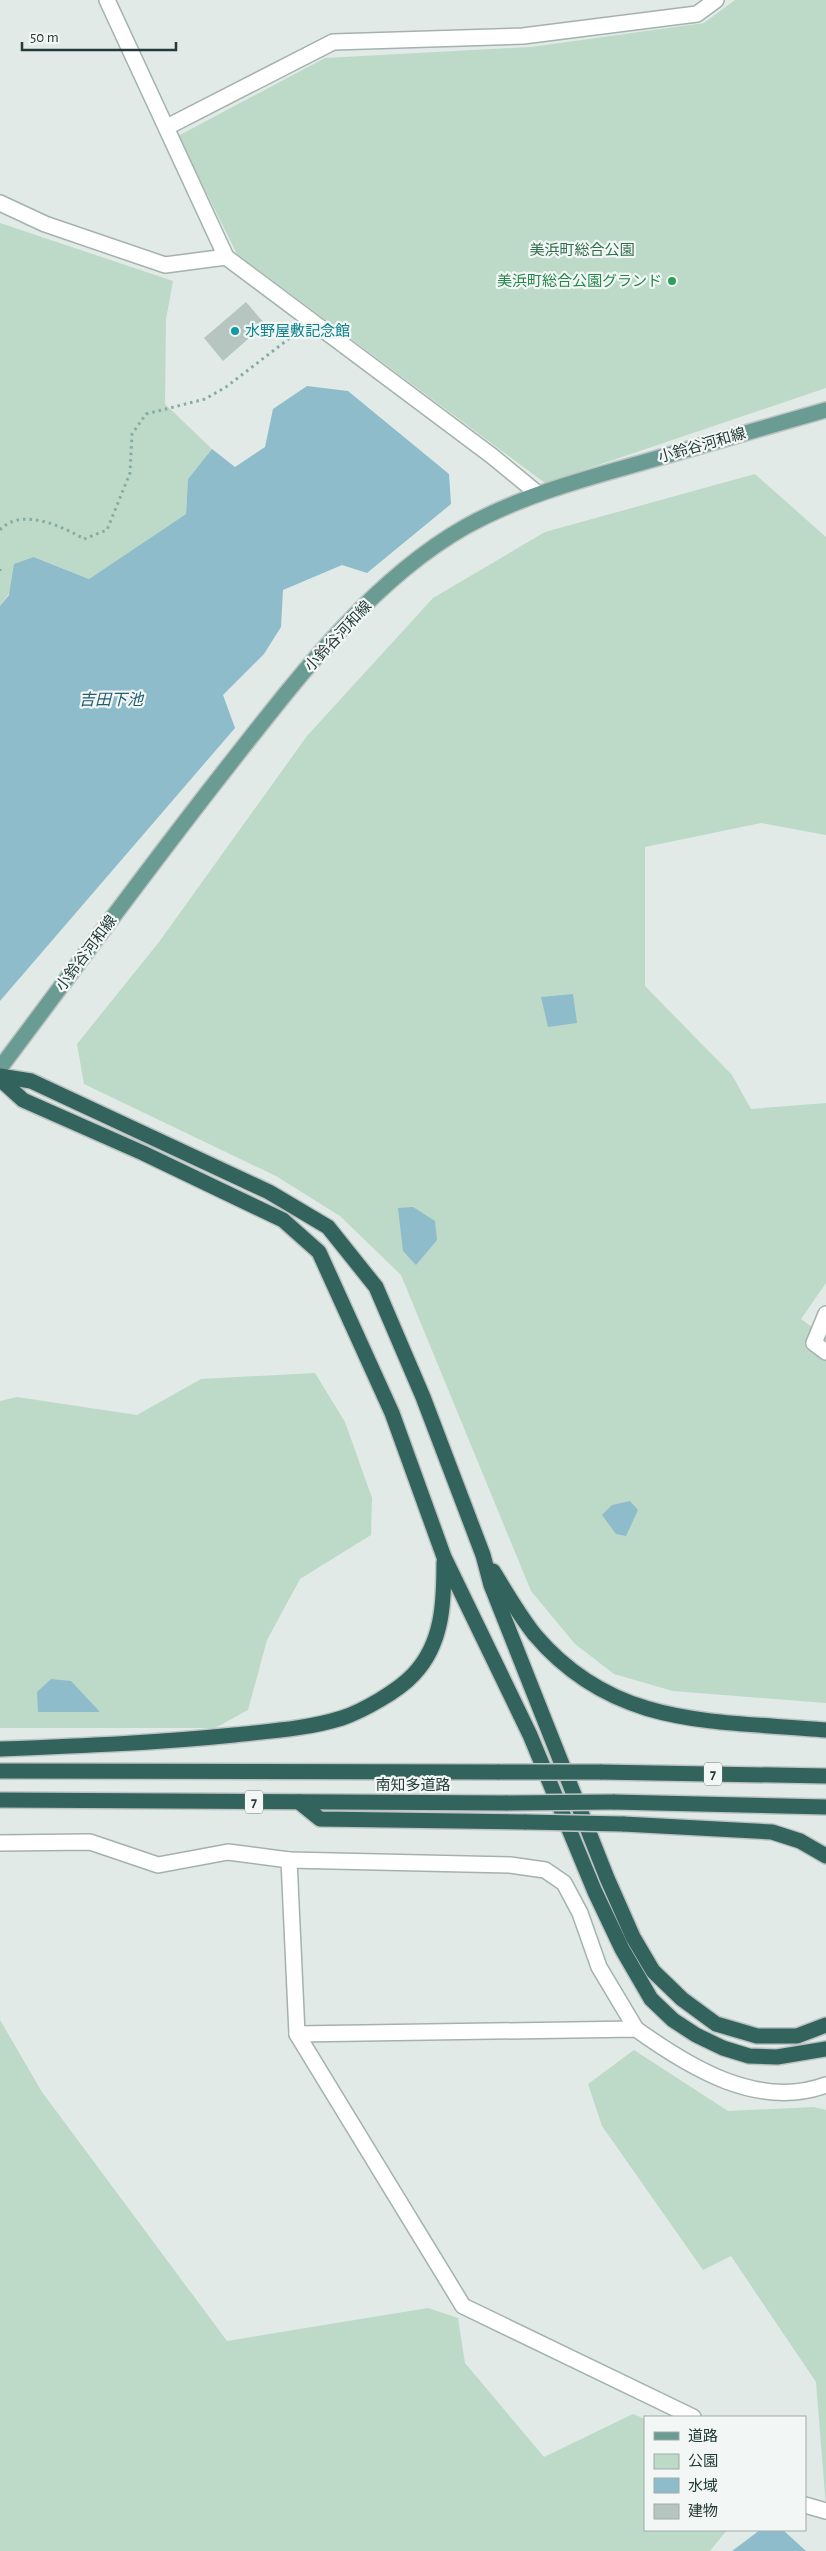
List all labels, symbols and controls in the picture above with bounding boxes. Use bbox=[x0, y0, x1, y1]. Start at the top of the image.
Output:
scale bar bbox=[22, 20, 176, 52]
text: 50 m bbox=[30, 30, 59, 45]
park label: 美浜町総合公園 bbox=[529, 242, 635, 258]
place label: 美浜町総合公園グランド bbox=[497, 273, 662, 289]
marker: 美浜町総合公園グランド bbox=[666, 275, 678, 287]
place label: 水野屋敷記念館 bbox=[245, 322, 350, 339]
marker: 水野屋敷記念館 bbox=[229, 325, 241, 337]
street label: 小鈴谷河和線 bbox=[657, 425, 747, 465]
street label: 小鈴谷河和線 bbox=[301, 598, 375, 674]
water label: 吉田下池 bbox=[79, 691, 145, 708]
street label: 小鈴谷河和線 bbox=[53, 912, 119, 994]
road number: 7 bbox=[704, 1762, 722, 1786]
street label: 南知多道路 bbox=[375, 1777, 451, 1793]
road number: 7 bbox=[245, 1790, 263, 1814]
legend bbox=[644, 2416, 806, 2531]
text: 道路 bbox=[688, 2428, 718, 2444]
text: 公園 bbox=[688, 2453, 718, 2469]
text: 水域 bbox=[688, 2478, 718, 2494]
text: 建物 bbox=[688, 2503, 718, 2519]

